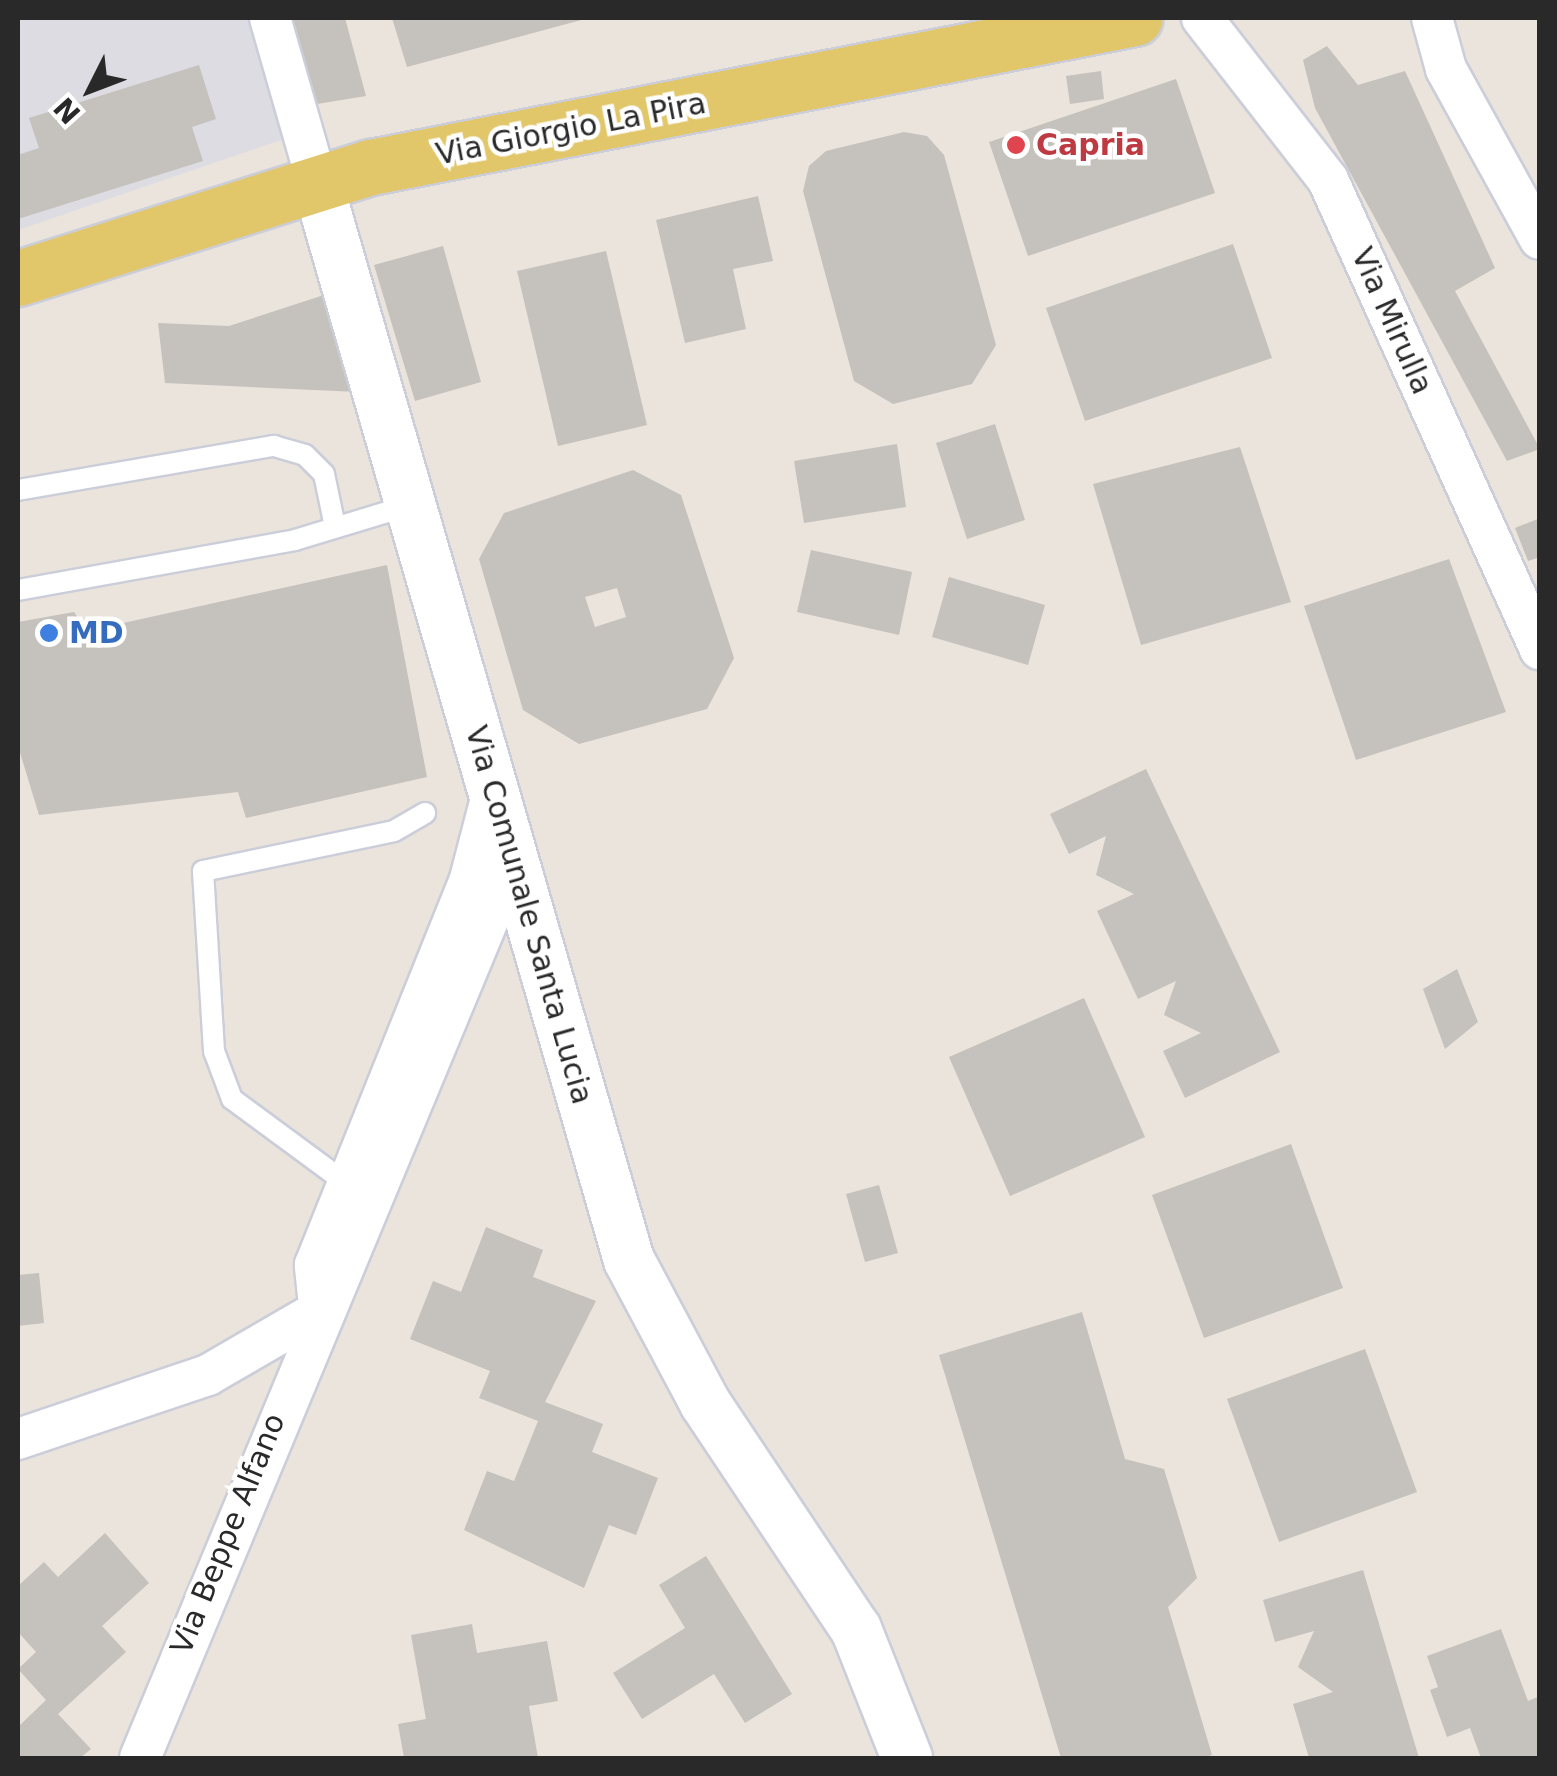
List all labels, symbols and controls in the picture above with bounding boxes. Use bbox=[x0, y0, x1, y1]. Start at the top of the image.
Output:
north arrow bbox=[40, 40, 140, 140]
street label: Via Giorgio La Pira bbox=[433, 85, 709, 173]
text: N bbox=[47, 91, 87, 130]
place label: Capria bbox=[1036, 127, 1145, 163]
marker: Capria bbox=[1005, 134, 1027, 156]
street label: Via Mirulla bbox=[1344, 242, 1440, 400]
place label: MD bbox=[69, 615, 124, 651]
marker: MD bbox=[38, 622, 60, 644]
street label: Via Comunale Santa Lucia bbox=[458, 722, 600, 1108]
street label: Via Beppe Alfano bbox=[163, 1408, 293, 1660]

